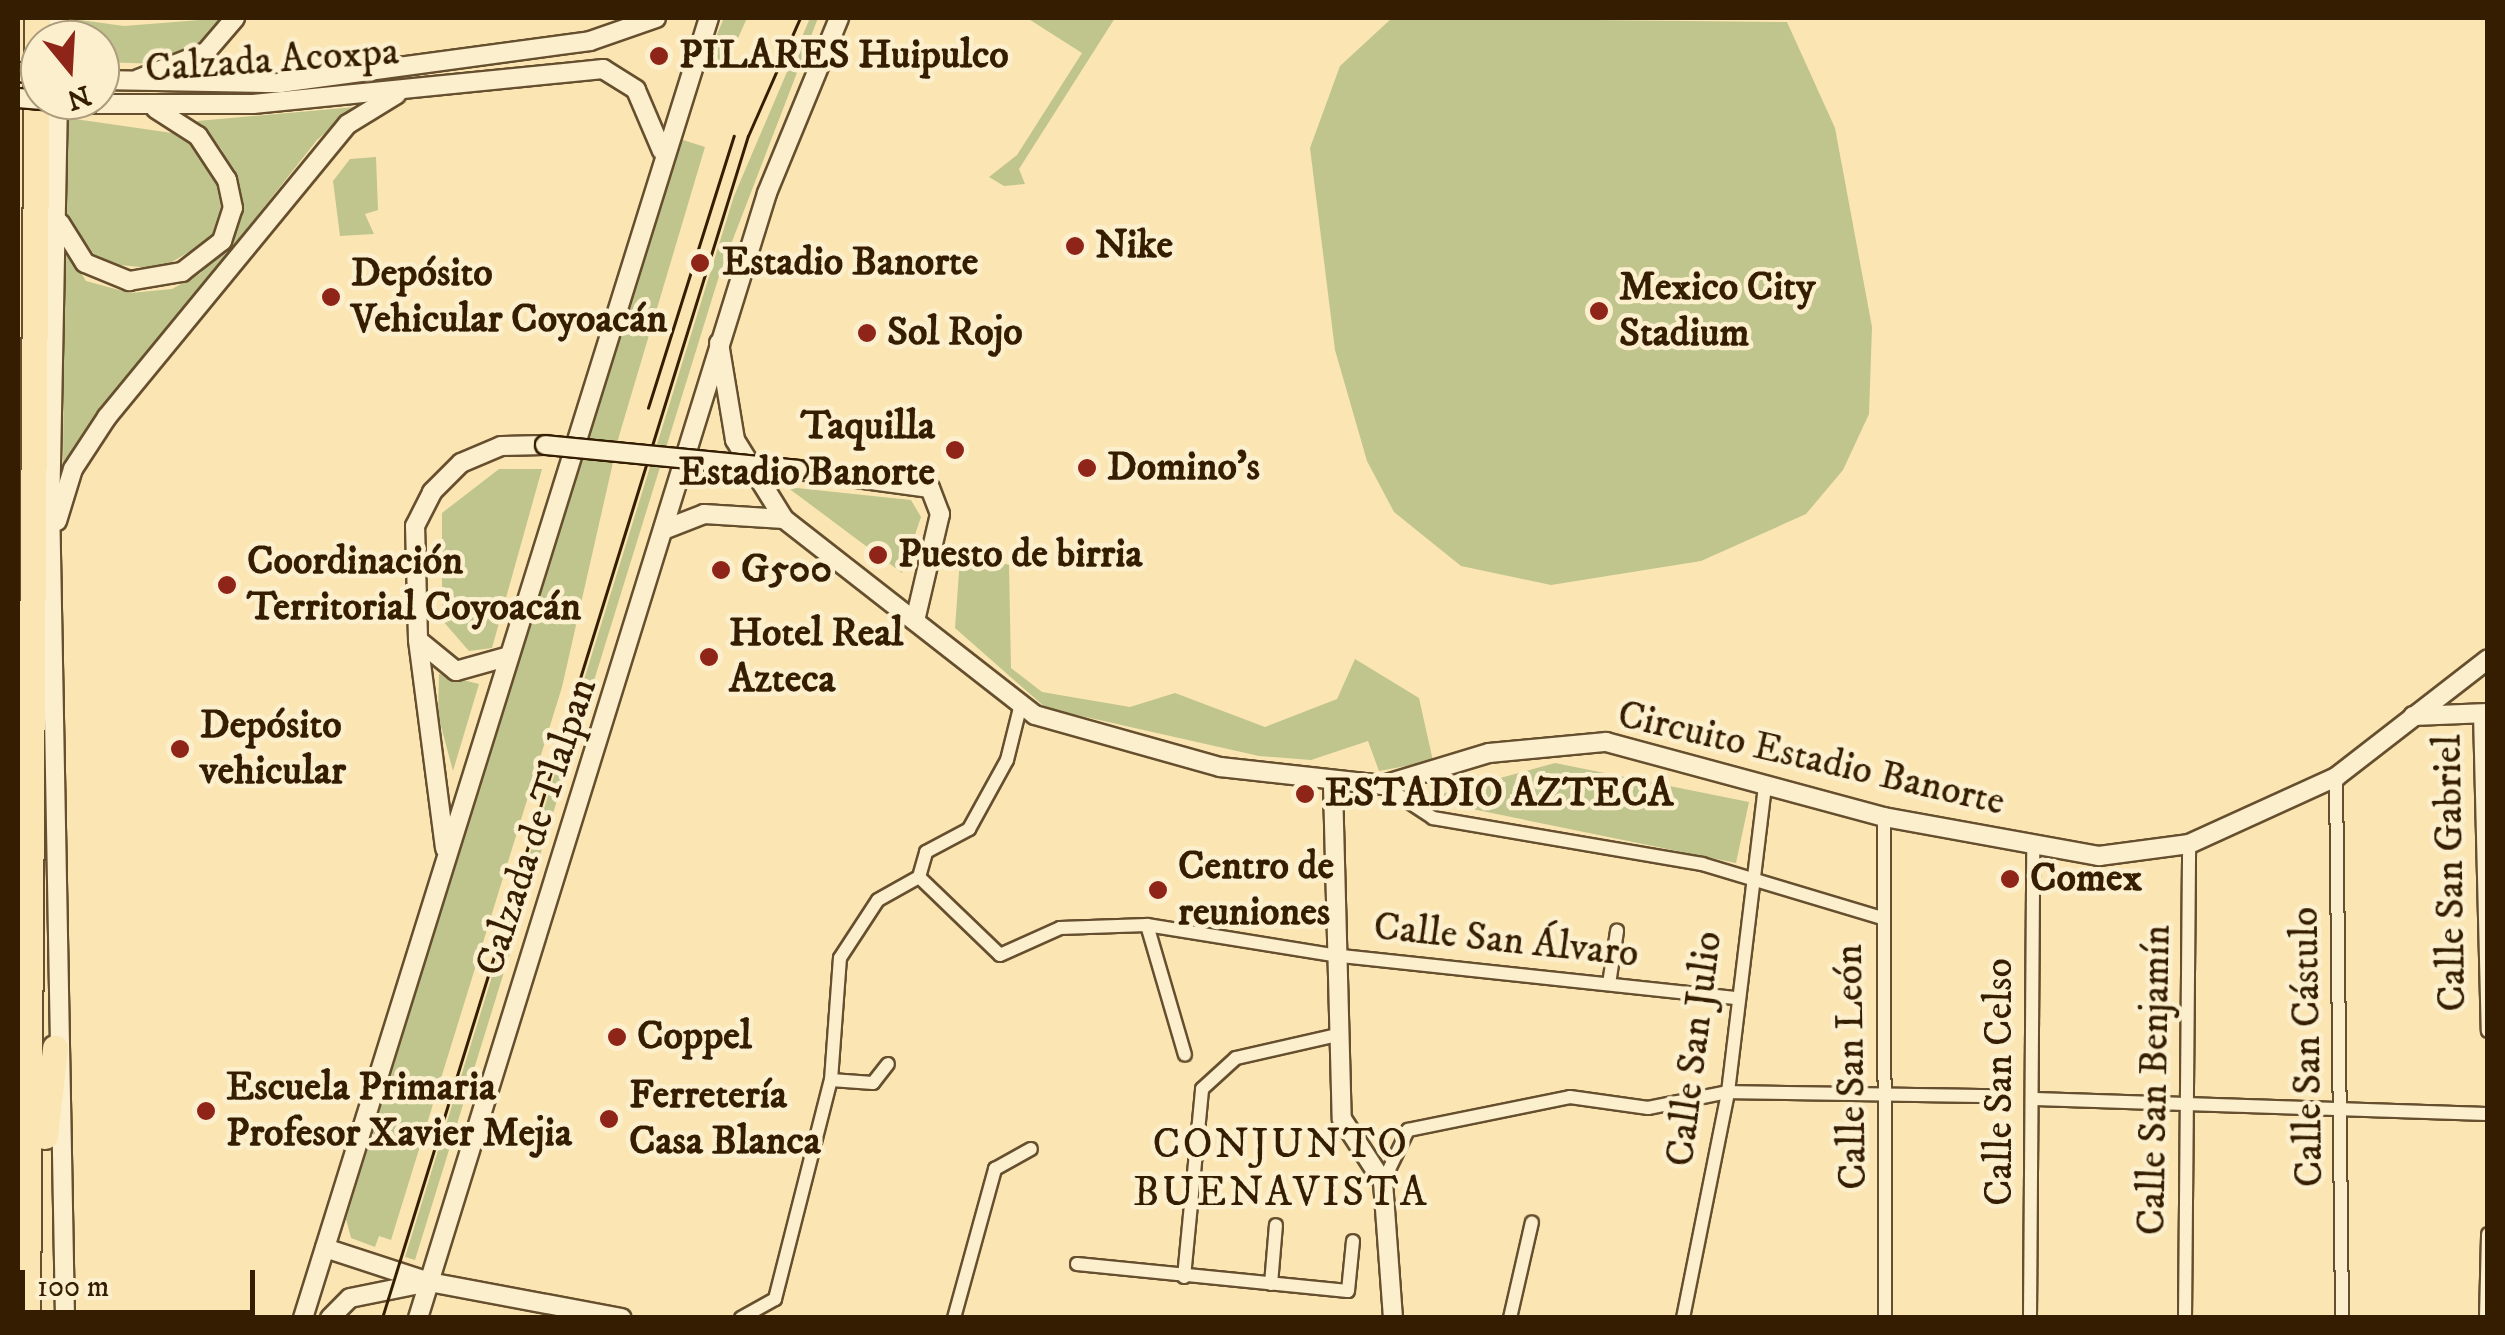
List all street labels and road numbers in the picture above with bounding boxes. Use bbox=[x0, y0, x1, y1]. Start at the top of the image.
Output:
street label: Calzada Acoxpa bbox=[143, 28, 401, 94]
street label: Calzada de Tlalpan bbox=[466, 672, 608, 982]
street label: Circuito Estadio Banorte bbox=[1613, 691, 2009, 827]
street label: Calle San Gabriel bbox=[2425, 734, 2477, 1012]
street label: Calle San Álvaro bbox=[1371, 903, 1641, 979]
street label: Calle San Cástulo bbox=[2282, 906, 2334, 1188]
street label: Calle San Benjamín bbox=[2128, 924, 2182, 1236]
street label: Calle San Julio bbox=[1657, 929, 1733, 1169]
street label: Calle San León bbox=[1826, 944, 1878, 1190]
street label: Calle San Celso bbox=[1976, 958, 2024, 1206]

